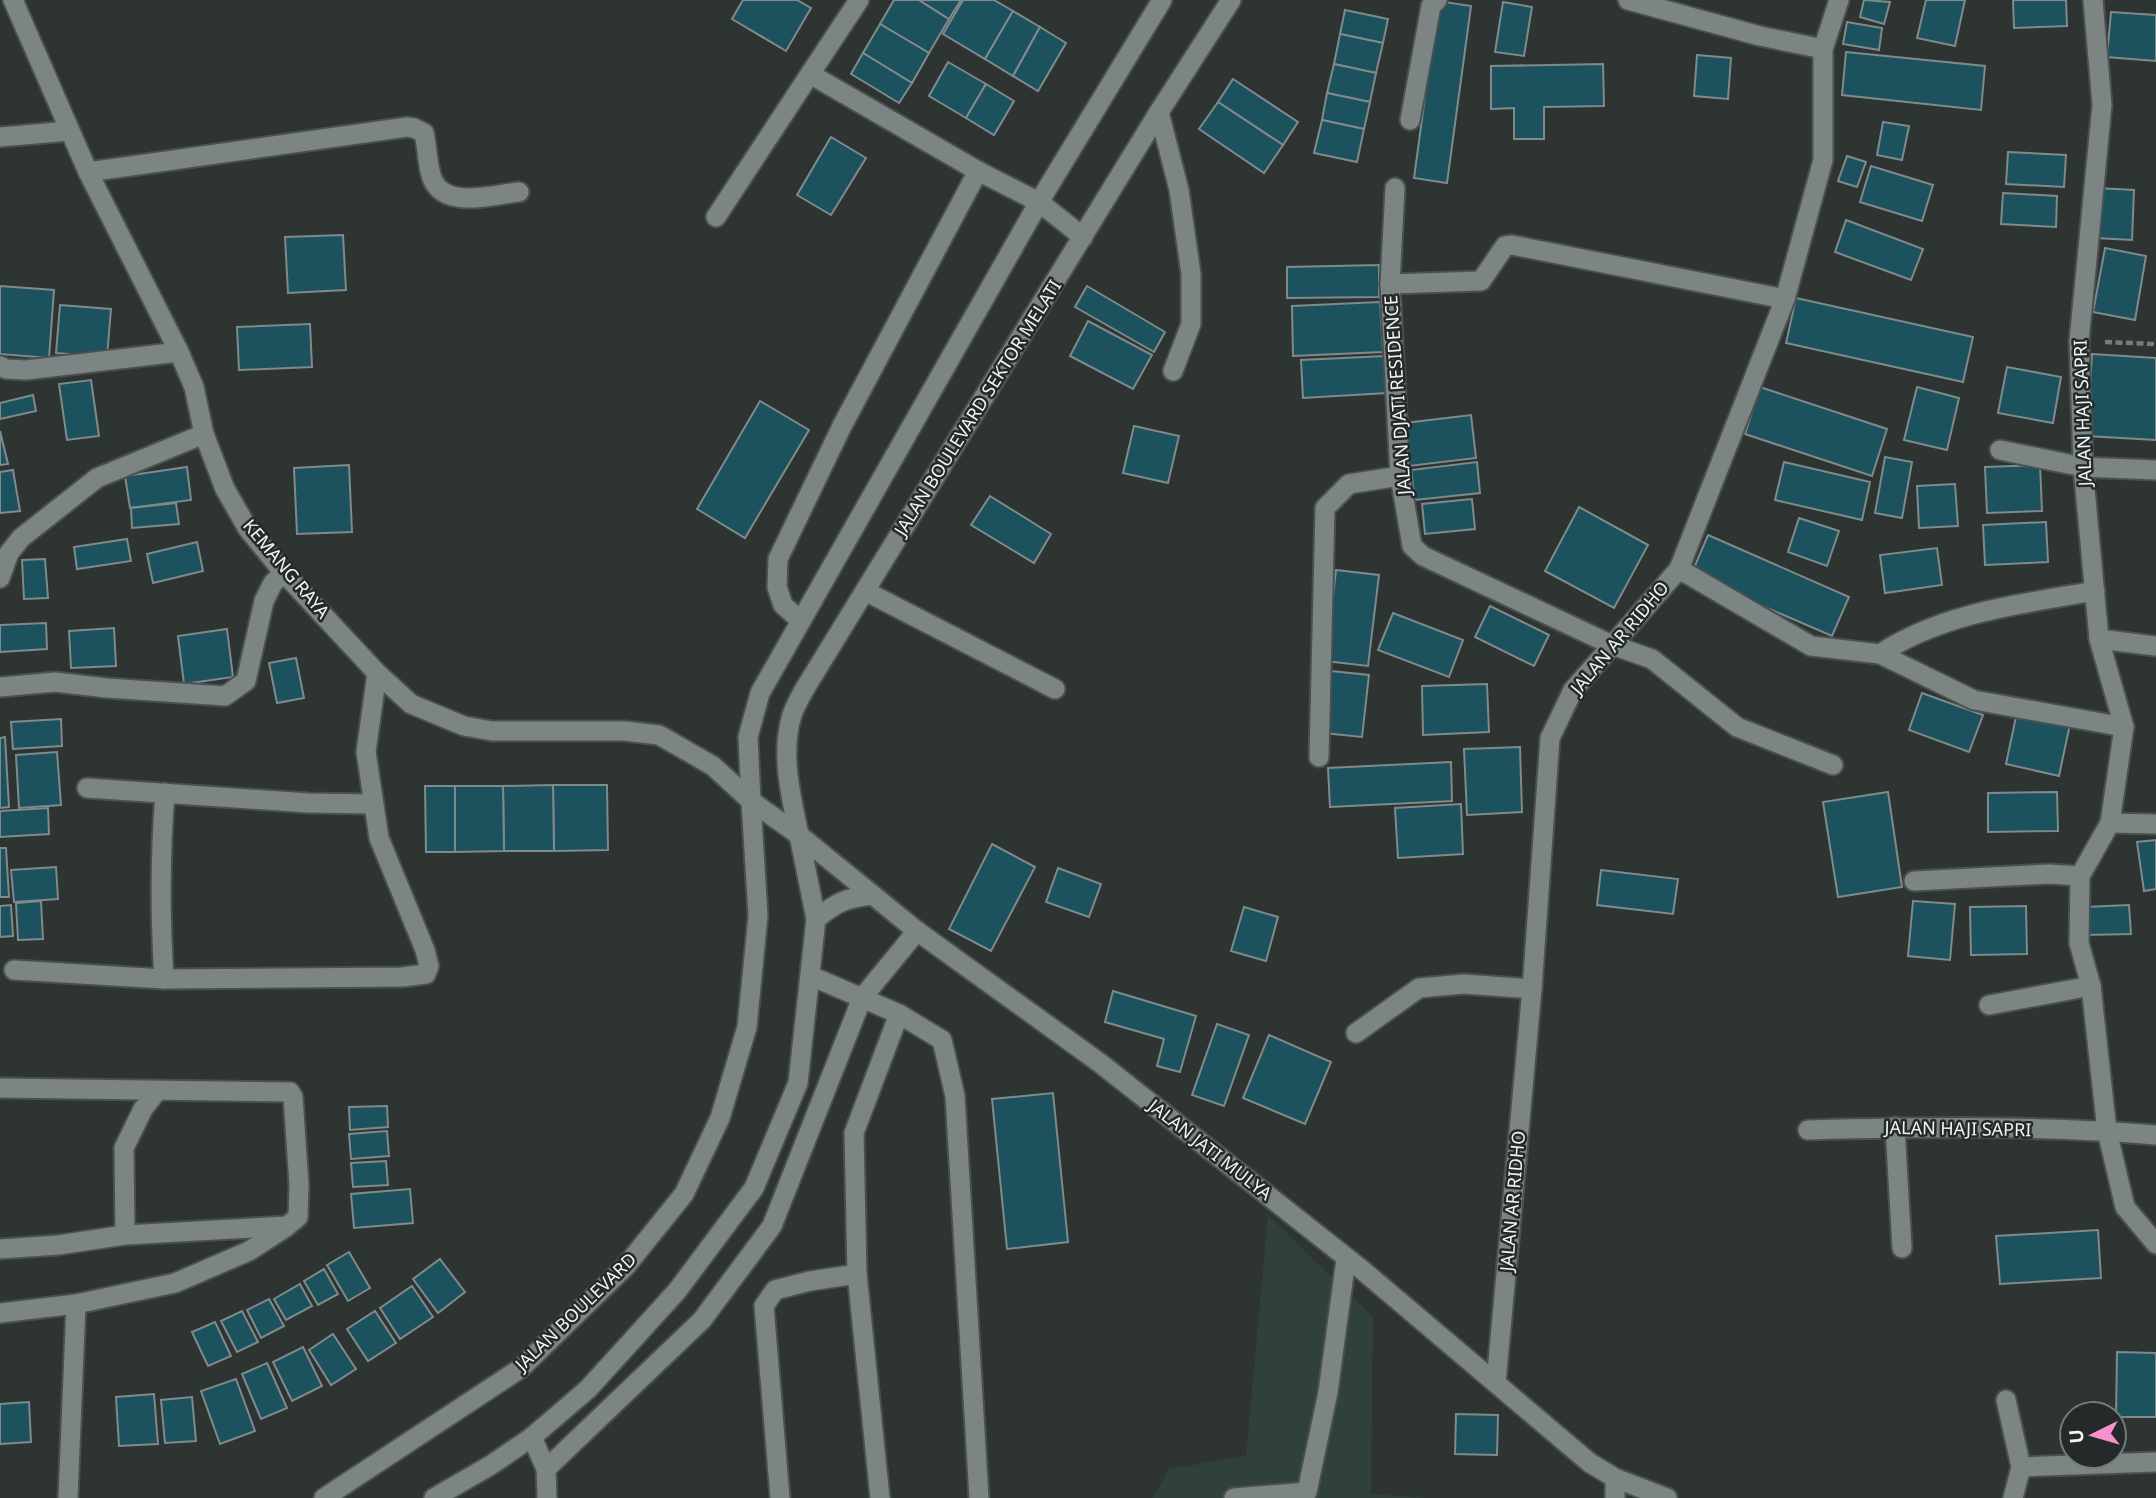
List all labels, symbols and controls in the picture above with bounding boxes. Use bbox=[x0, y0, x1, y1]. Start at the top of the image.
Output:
street label: JALAN BOULEVARD SEKTOR MELATI bbox=[887, 275, 1066, 542]
street label: JALAN DJATI RESIDENCE bbox=[1378, 294, 1416, 498]
street label: JALAN HAJI SAPRI bbox=[2067, 339, 2097, 489]
street label: KEMANG RAYA bbox=[238, 514, 336, 623]
street label: JALAN AR RIDHO bbox=[1563, 576, 1674, 701]
street label: JALAN JATI MULYA bbox=[1142, 1092, 1278, 1205]
street label: JALAN HAJI SAPRI bbox=[1882, 1115, 2032, 1141]
street label: JALAN AR RIDHO bbox=[1494, 1130, 1530, 1274]
street label: JALAN BOULEVARD bbox=[508, 1247, 641, 1377]
north arrow bbox=[2058, 1400, 2128, 1470]
text: U bbox=[2062, 1428, 2090, 1445]

